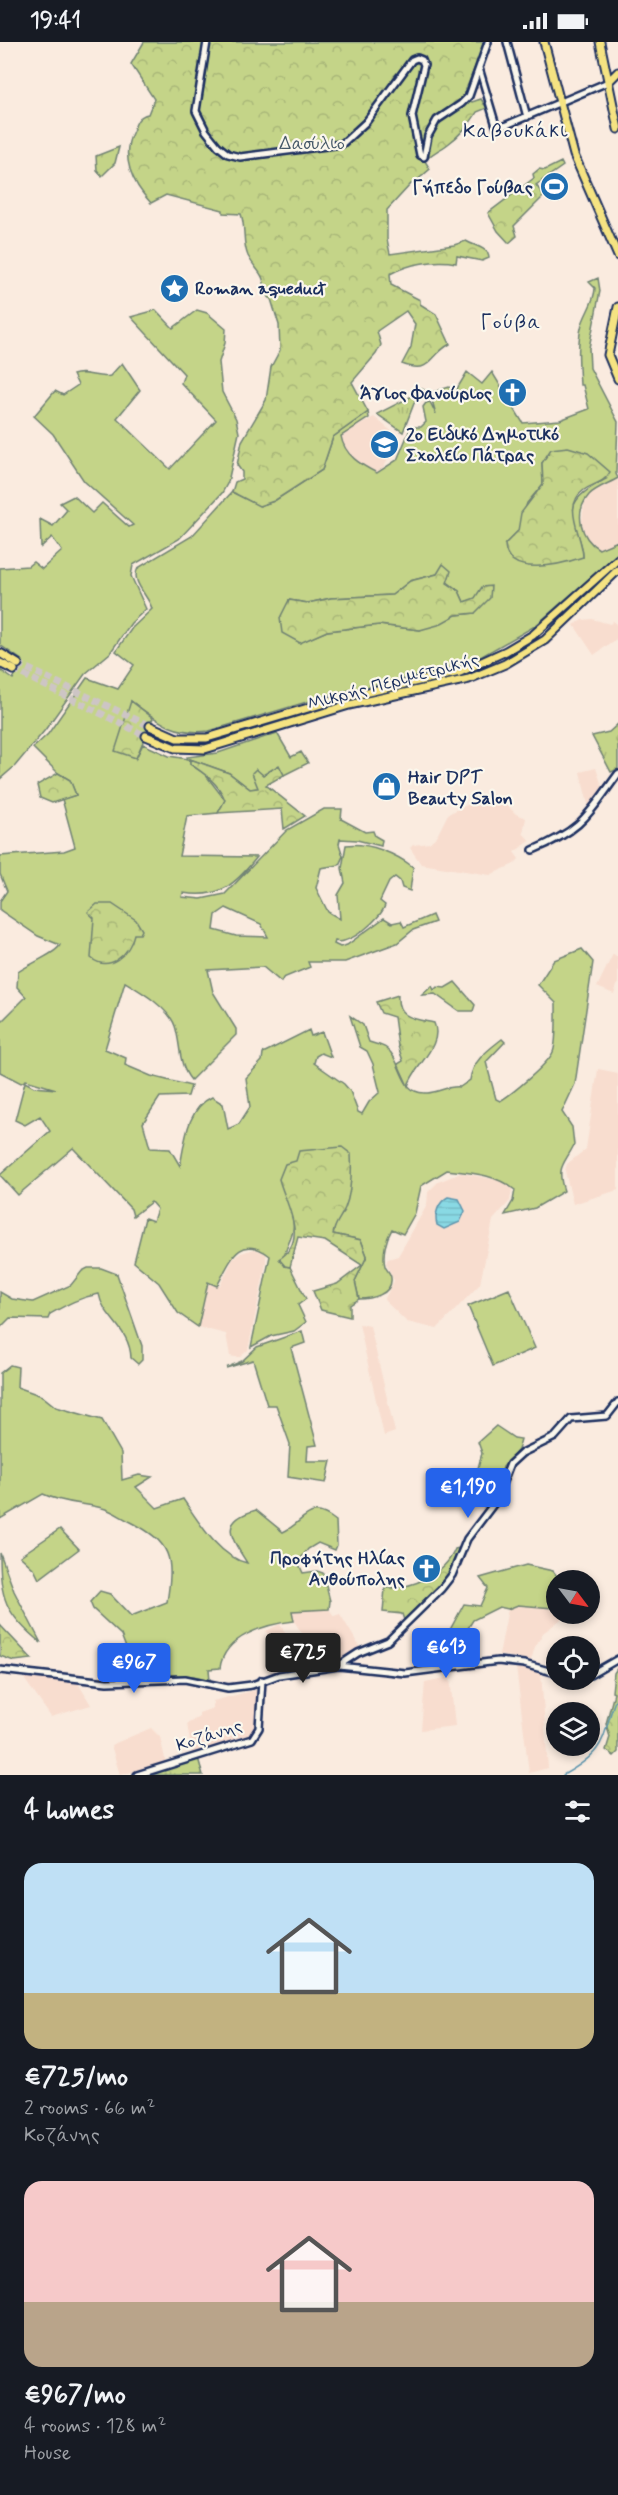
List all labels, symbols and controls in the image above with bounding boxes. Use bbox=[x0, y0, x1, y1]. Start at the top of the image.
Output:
text: 19:41 bbox=[30, 7, 81, 35]
district label: Καβουκάκι bbox=[463, 118, 569, 145]
park label: Δασύλιο bbox=[279, 132, 345, 156]
sports icon: Γήπεδο Γούβας bbox=[538, 171, 570, 203]
place label: Γήπεδο Γούβας bbox=[412, 176, 533, 200]
place icon: Roman aqueduct bbox=[158, 272, 190, 304]
place label: Roman aqueduct bbox=[195, 277, 327, 301]
district label: Γούβα bbox=[480, 309, 542, 336]
church icon: Άγιος Φανούριος bbox=[497, 377, 529, 409]
place label: Άγιος Φανούριος bbox=[360, 382, 492, 406]
place label: 2ο Ειδικό Δημοτικό Σχολείο Πάτρας bbox=[406, 423, 559, 468]
school or university icon: 2ο Ειδικό Δημοτικό Σχολείο Πάτρας bbox=[369, 428, 401, 460]
street label: Μικρής Περιμετρικής bbox=[305, 647, 482, 716]
place label: Hair DPT Beauty Salon bbox=[408, 766, 513, 811]
shop icon: Hair DPT Beauty Salon bbox=[371, 771, 403, 803]
pin: €1,190 bbox=[419, 1468, 517, 1519]
text: €1,190 bbox=[440, 1474, 496, 1501]
place label: Προφήτης Ηλίας Ανθούπολης bbox=[270, 1547, 405, 1592]
church icon: Προφήτης Ηλίας Ανθούπολης bbox=[410, 1552, 442, 1584]
north arrow bbox=[546, 1570, 600, 1624]
map controls bbox=[546, 1570, 600, 1756]
pin: €613 bbox=[410, 1628, 482, 1679]
pin: €725 bbox=[267, 1633, 339, 1684]
text: €613 bbox=[426, 1634, 466, 1661]
button: locate bbox=[546, 1636, 600, 1690]
text: €725 bbox=[280, 1639, 326, 1666]
pin: €967 bbox=[98, 1643, 170, 1694]
text: €967 bbox=[111, 1649, 157, 1676]
button: layers bbox=[546, 1702, 600, 1756]
street label: Κοζάνης bbox=[173, 1714, 246, 1758]
text: 4 homes bbox=[24, 1794, 114, 1828]
icon: filters bbox=[561, 1795, 594, 1828]
icon: home bbox=[255, 1902, 363, 2010]
text: €725/mo bbox=[24, 2061, 128, 2095]
text: 2 rooms · 66 m² bbox=[24, 2095, 155, 2122]
text: Κοζάνης bbox=[24, 2122, 100, 2149]
icon: home bbox=[255, 2220, 363, 2328]
text: €967/mo bbox=[24, 2379, 126, 2413]
text: 4 rooms · 128 m² bbox=[24, 2413, 166, 2440]
text: House bbox=[24, 2440, 71, 2467]

